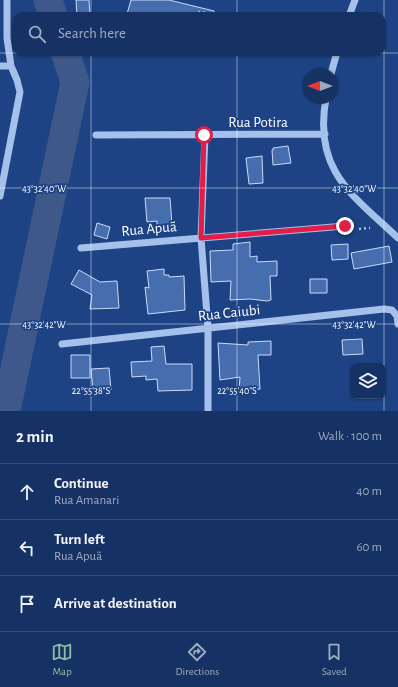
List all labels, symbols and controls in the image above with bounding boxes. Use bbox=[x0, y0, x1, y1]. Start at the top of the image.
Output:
search box bbox=[12, 12, 386, 56]
icon: search bbox=[26, 23, 48, 45]
text: Search here bbox=[58, 26, 126, 41]
north arrow bbox=[302, 68, 338, 104]
street label: Rua Potira bbox=[228, 115, 288, 130]
route start bbox=[195, 126, 213, 144]
text: 43°32'40"W bbox=[22, 184, 66, 194]
text: 43°32'40"W bbox=[332, 184, 376, 194]
route end bbox=[336, 217, 354, 235]
street label: Rua Apuã bbox=[121, 219, 177, 239]
street label: Rua Caiubi bbox=[197, 302, 261, 324]
text: 43°32'42"W bbox=[22, 320, 66, 330]
text: 43°32'42"W bbox=[332, 320, 376, 330]
map controls bbox=[350, 363, 386, 399]
button: layers bbox=[350, 363, 386, 399]
text: 22°55'38"S bbox=[72, 386, 110, 396]
text: 22°55'40"S bbox=[217, 386, 257, 396]
text: 2 min bbox=[16, 428, 54, 445]
text: Walk · 100 m bbox=[318, 430, 382, 443]
text: Continue bbox=[54, 476, 109, 491]
icon: ahead bbox=[16, 481, 38, 503]
text: 40 m bbox=[356, 485, 382, 498]
text: Rua Amanari bbox=[54, 494, 119, 507]
text: Turn left bbox=[54, 532, 105, 547]
icon: left bbox=[16, 537, 38, 559]
text: 60 m bbox=[356, 541, 382, 554]
text: Rua Apuã bbox=[54, 550, 102, 563]
icon: arrive bbox=[16, 593, 38, 615]
text: Arrive at destination bbox=[54, 596, 177, 611]
tab: Map bbox=[51, 641, 73, 678]
tab: Directions bbox=[175, 641, 219, 678]
tab: Saved bbox=[322, 641, 347, 678]

